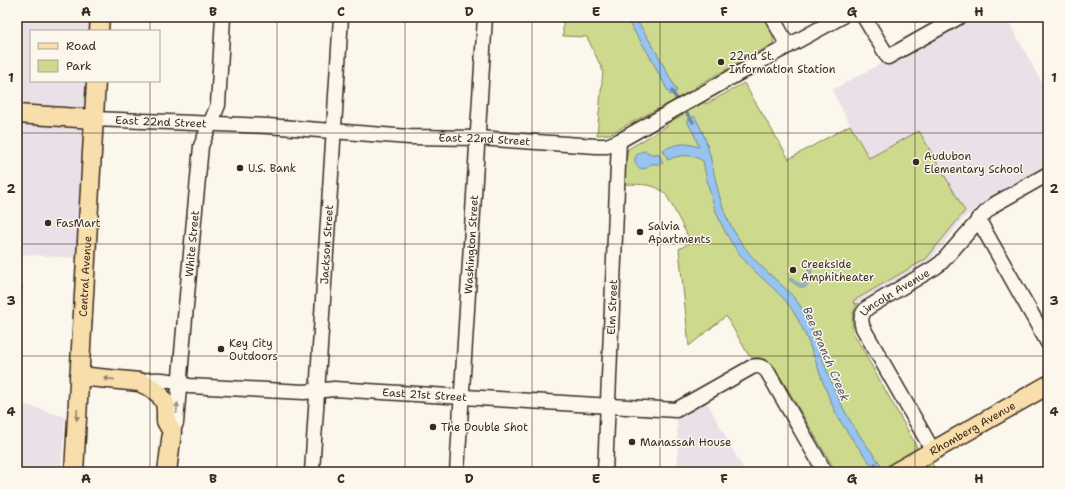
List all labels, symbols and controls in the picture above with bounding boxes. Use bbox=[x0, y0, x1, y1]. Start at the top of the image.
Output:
text: A bbox=[81, 3, 91, 20]
text: B bbox=[209, 3, 217, 20]
text: C bbox=[337, 3, 345, 20]
text: D bbox=[464, 3, 474, 20]
text: E bbox=[592, 3, 601, 20]
text: F bbox=[720, 3, 728, 20]
text: G bbox=[847, 3, 858, 20]
text: H bbox=[974, 3, 984, 20]
legend bbox=[30, 30, 160, 82]
text: Road bbox=[66, 38, 97, 54]
place label: 22nd St. Information Station bbox=[729, 49, 836, 77]
marker: 22nd St. Information Station bbox=[716, 57, 726, 67]
text: Park bbox=[66, 58, 92, 74]
text: 1 bbox=[8, 69, 14, 86]
text: 1 bbox=[1051, 69, 1057, 86]
street label: East 22nd Street bbox=[115, 112, 207, 131]
street label: East 22nd Street bbox=[439, 130, 531, 149]
place label: Audubon Elementary School bbox=[924, 149, 1024, 177]
marker: Audubon Elementary School bbox=[911, 157, 921, 167]
place label: U.S. Bank bbox=[248, 161, 296, 176]
marker: U.S. Bank bbox=[235, 163, 245, 173]
text: 2 bbox=[6, 180, 16, 197]
text: 2 bbox=[1049, 180, 1059, 197]
street label: Washington Street bbox=[460, 194, 482, 294]
street label: Jackson Street bbox=[316, 204, 337, 285]
street label: White Street bbox=[181, 209, 202, 278]
place label: FasMart bbox=[56, 216, 101, 231]
marker: FasMart bbox=[43, 218, 53, 228]
place label: Salvia Apartments bbox=[648, 219, 711, 247]
marker: Salvia Apartments bbox=[635, 227, 645, 237]
street label: Central Avenue bbox=[75, 235, 95, 317]
place label: Creekside Amphitheater bbox=[801, 257, 874, 285]
marker: Creekside Amphitheater bbox=[788, 265, 798, 275]
street label: Lincoln Avenue bbox=[856, 265, 932, 319]
street label: Elm Street bbox=[603, 279, 621, 335]
text: 3 bbox=[6, 292, 16, 309]
text: 3 bbox=[1049, 292, 1059, 309]
water label: Bee Branch Creek bbox=[799, 304, 853, 404]
place label: Key City Outdoors bbox=[229, 336, 278, 364]
marker: Key City Outdoors bbox=[216, 344, 226, 354]
one-way arrow bbox=[103, 376, 115, 383]
street label: East 21st Street bbox=[382, 384, 468, 405]
street label: Rhomberg Avenue bbox=[927, 398, 1018, 459]
one-way arrow bbox=[174, 402, 181, 414]
text: 4 bbox=[6, 403, 16, 420]
text: 4 bbox=[1049, 403, 1059, 420]
one-way arrow bbox=[74, 409, 80, 422]
place label: The Double Shot bbox=[441, 420, 528, 435]
marker: The Double Shot bbox=[428, 422, 438, 432]
place label: Manassah House bbox=[640, 435, 731, 450]
marker: Manassah House bbox=[627, 437, 637, 447]
text: A bbox=[81, 470, 91, 487]
text: B bbox=[209, 470, 217, 487]
text: C bbox=[337, 470, 345, 487]
text: D bbox=[464, 470, 474, 487]
text: E bbox=[592, 470, 601, 487]
text: F bbox=[720, 470, 728, 487]
text: G bbox=[847, 470, 858, 487]
text: H bbox=[974, 470, 984, 487]

